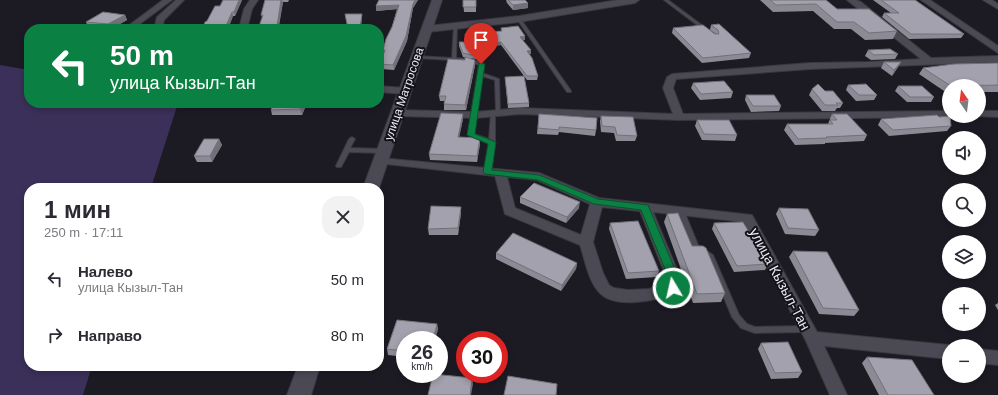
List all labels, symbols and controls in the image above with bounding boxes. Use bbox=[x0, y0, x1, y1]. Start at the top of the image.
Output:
pin bbox=[464, 23, 498, 64]
icon: arrive bbox=[470, 29, 492, 51]
icon: left bbox=[44, 40, 96, 92]
text: 50 m bbox=[110, 40, 174, 71]
street label: улица Матросова bbox=[382, 45, 427, 142]
text: улица Кызыл-Тан bbox=[110, 73, 256, 93]
north arrow bbox=[942, 79, 986, 123]
map controls bbox=[942, 79, 986, 383]
button: sound bbox=[942, 131, 986, 175]
button: search bbox=[942, 183, 986, 227]
text: 1 мин bbox=[44, 196, 111, 223]
button: close bbox=[322, 196, 364, 238]
text: 250 m · 17:11 bbox=[44, 225, 123, 240]
street label: улица Кызыл-Тан bbox=[746, 225, 814, 333]
button: layers bbox=[942, 235, 986, 279]
text: Налево bbox=[78, 263, 133, 280]
position arrow bbox=[652, 267, 694, 309]
icon: left bbox=[44, 268, 66, 290]
text: 50 m bbox=[331, 271, 364, 288]
text: улица Кызыл-Тан bbox=[78, 280, 183, 295]
button: + bbox=[942, 287, 986, 331]
icon: right bbox=[44, 324, 66, 346]
text: Направо bbox=[78, 327, 142, 344]
text: 80 m bbox=[331, 327, 364, 344]
speed limit sign: 30 bbox=[456, 331, 508, 383]
button: − bbox=[942, 339, 986, 383]
text: 26 bbox=[411, 341, 433, 363]
text: km/h bbox=[411, 361, 433, 372]

